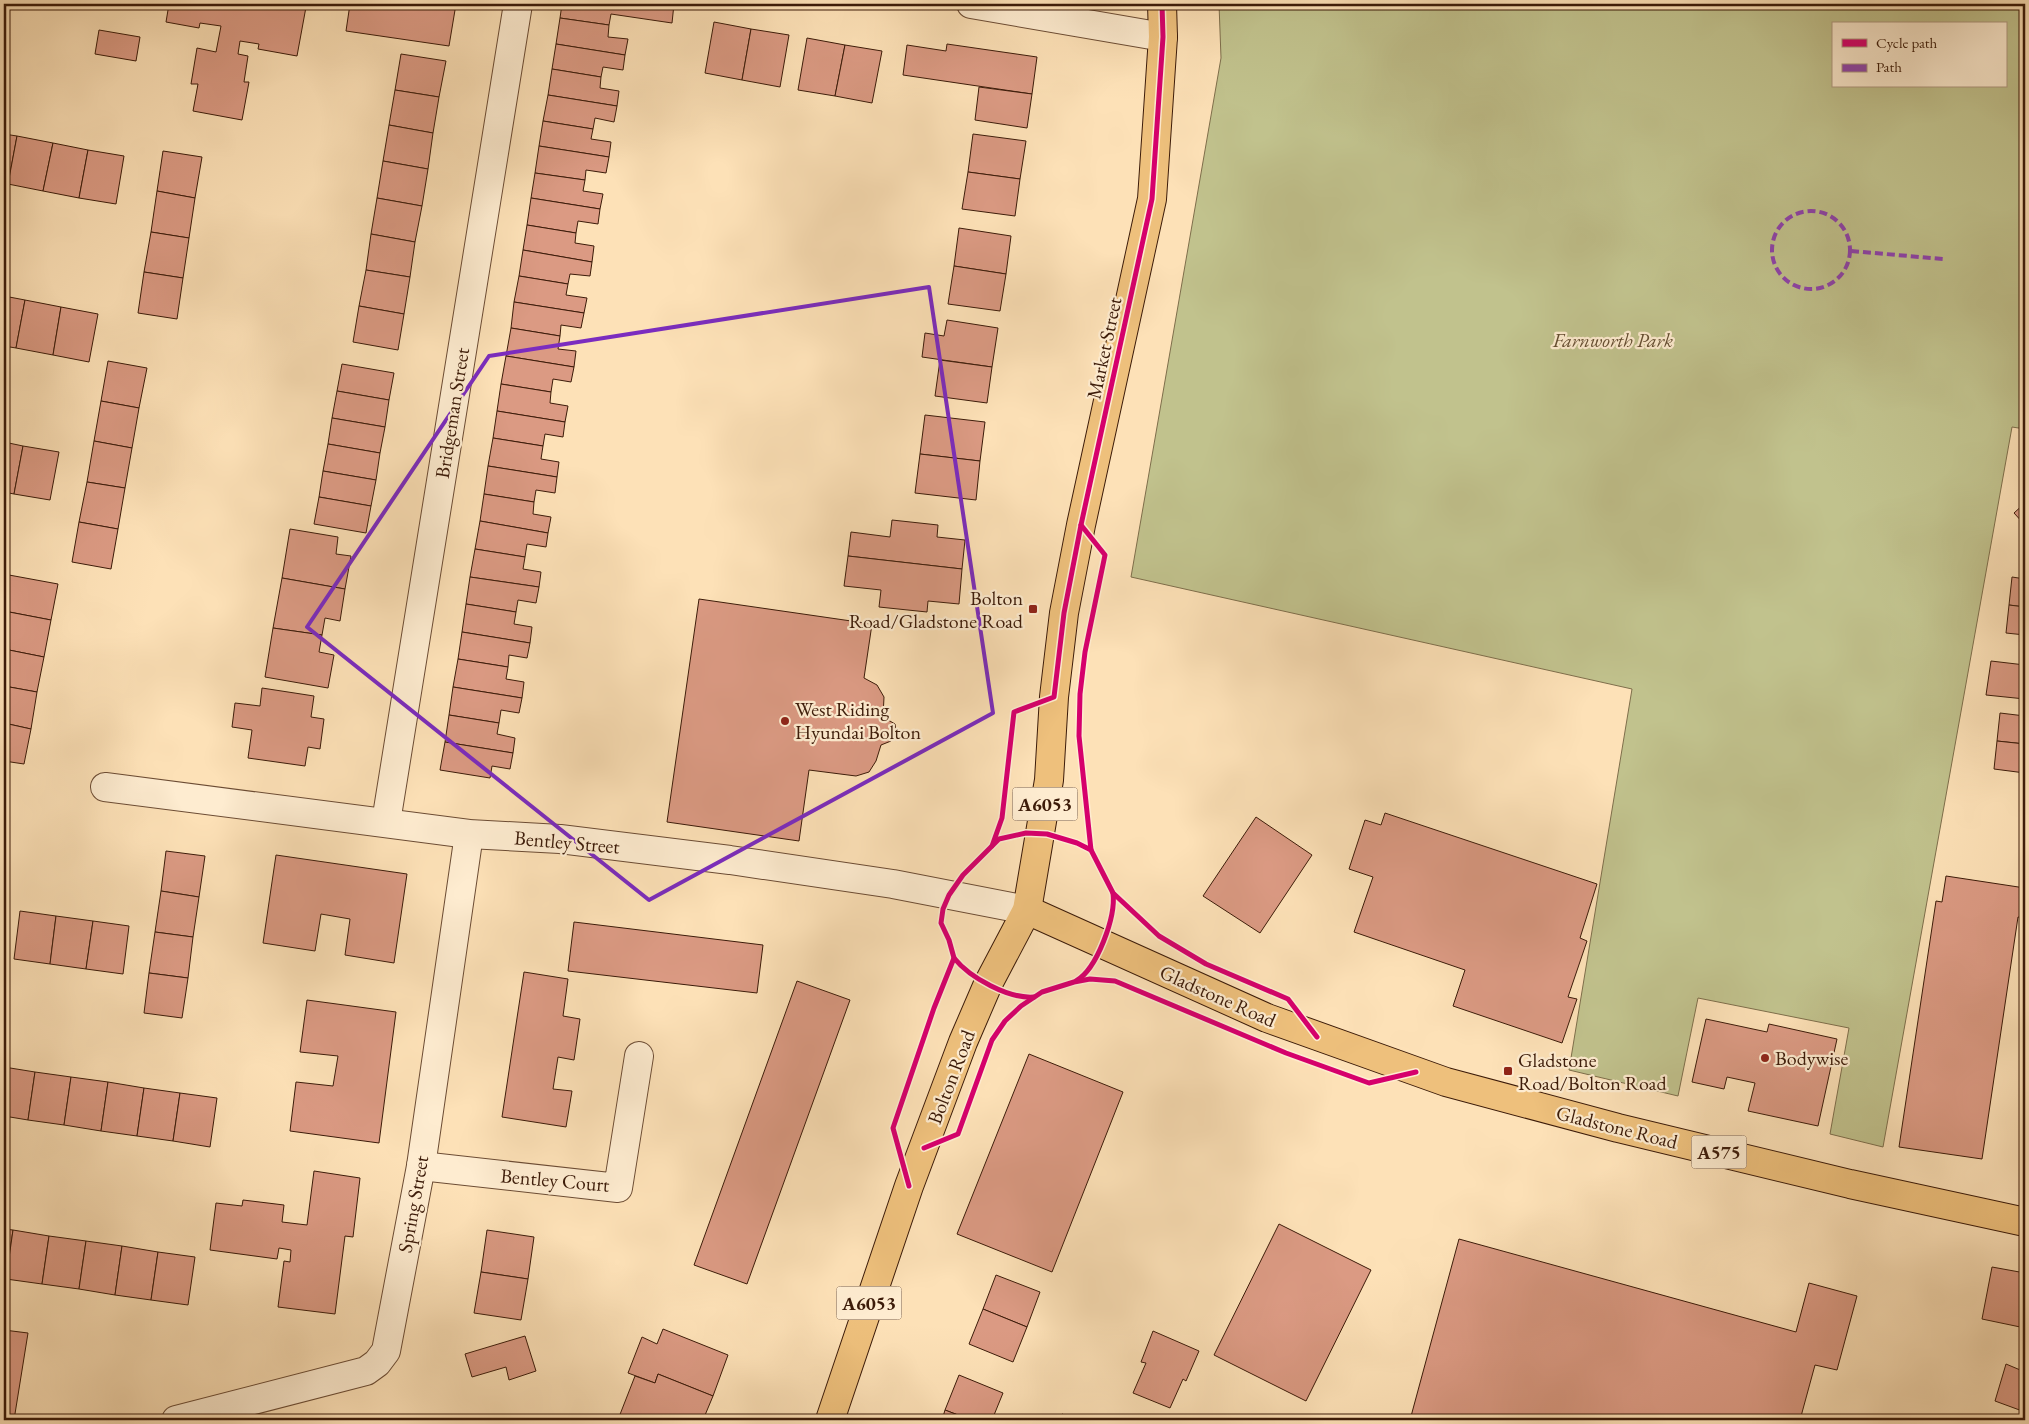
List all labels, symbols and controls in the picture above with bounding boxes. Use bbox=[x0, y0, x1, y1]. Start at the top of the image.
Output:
legend bbox=[1832, 22, 2006, 88]
text: Cycle path bbox=[1876, 33, 1938, 52]
text: Path bbox=[1876, 57, 1902, 76]
street label: Market Street bbox=[1081, 294, 1128, 401]
park label: Farnworth Park bbox=[1552, 327, 1673, 353]
street label: Bridgeman Street bbox=[429, 345, 475, 480]
place label: Bolton Road/Gladstone Road bbox=[849, 585, 1024, 634]
marker: Bolton Road/Gladstone Road bbox=[1027, 603, 1039, 615]
place label: West Riding Hyundai Bolton bbox=[795, 696, 921, 745]
marker: West Riding Hyundai Bolton bbox=[779, 715, 791, 727]
road number: A6053 bbox=[1012, 788, 1078, 821]
street label: Bentley Street bbox=[513, 824, 621, 860]
street label: Gladstone Road bbox=[1156, 959, 1281, 1034]
street label: Bolton Road bbox=[921, 1025, 981, 1128]
place label: Bodywise bbox=[1775, 1045, 1849, 1071]
place label: Gladstone Road/Bolton Road bbox=[1518, 1047, 1667, 1096]
marker: Bodywise bbox=[1759, 1052, 1771, 1064]
marker: Gladstone Road/Bolton Road bbox=[1502, 1065, 1514, 1077]
street label: Gladstone Road bbox=[1554, 1099, 1681, 1155]
road number: A575 bbox=[1692, 1136, 1746, 1168]
street label: Spring Street bbox=[392, 1153, 434, 1255]
street label: Bentley Court bbox=[499, 1162, 611, 1198]
road number: A6053 bbox=[836, 1286, 902, 1320]

